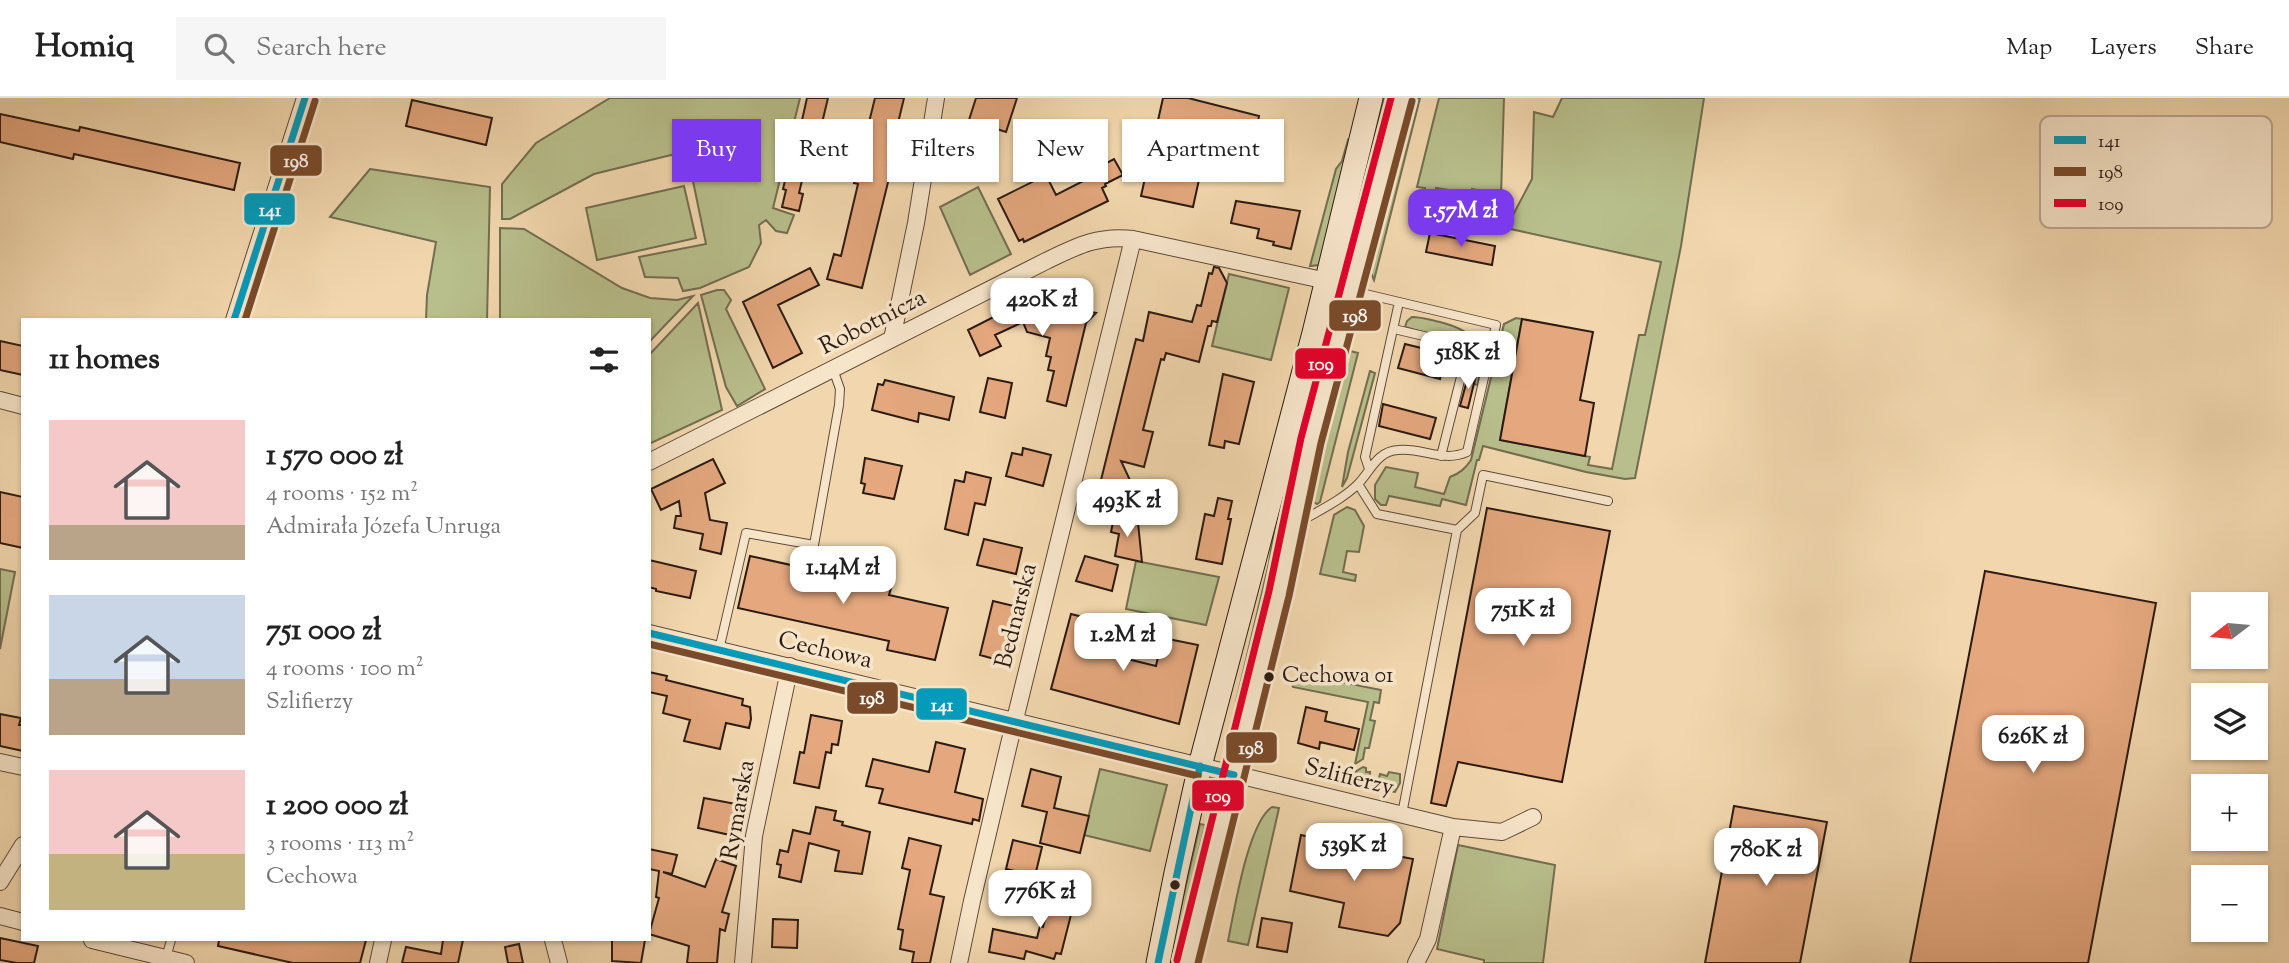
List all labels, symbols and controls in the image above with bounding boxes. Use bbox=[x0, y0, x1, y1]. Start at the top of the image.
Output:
search box bbox=[176, 17, 666, 80]
text: Homiq bbox=[35, 24, 134, 72]
icon: search bbox=[200, 29, 238, 67]
text: Search here bbox=[256, 30, 387, 67]
text: Map bbox=[2006, 31, 2052, 65]
text: Layers bbox=[2090, 31, 2157, 65]
text: Share bbox=[2195, 31, 2254, 65]
legend bbox=[2040, 116, 2272, 228]
chip: Buy bbox=[672, 119, 761, 182]
chip: Rent bbox=[775, 119, 873, 182]
chip: Filters bbox=[887, 119, 999, 182]
chip: New bbox=[1013, 119, 1108, 182]
chip: Apartment bbox=[1122, 119, 1284, 182]
text: 141 bbox=[2098, 129, 2121, 156]
line badge: 198 bbox=[269, 144, 323, 177]
text: 198 bbox=[283, 149, 309, 176]
text: 198 bbox=[2098, 160, 2123, 187]
pin: 1.57M zł bbox=[1389, 190, 1533, 249]
line badge: 141 bbox=[243, 192, 296, 226]
text: 109 bbox=[2098, 192, 2124, 219]
text: 1.57M zł bbox=[1424, 195, 1498, 228]
text: 141 bbox=[259, 198, 282, 225]
pin: 420K zł bbox=[977, 278, 1107, 338]
street label: Robotnicza bbox=[814, 282, 932, 364]
text: 420K zł bbox=[1006, 284, 1078, 317]
line badge: 198 bbox=[1328, 299, 1382, 332]
text: 198 bbox=[1342, 304, 1368, 331]
pin: 518K zł bbox=[1403, 331, 1533, 391]
text: 518K zł bbox=[1436, 337, 1500, 370]
text: 11 homes bbox=[49, 339, 160, 382]
icon: filters bbox=[585, 341, 623, 379]
line badge: 109 bbox=[1294, 347, 1347, 380]
text: 109 bbox=[1308, 352, 1334, 379]
text: 1 570 000 zł bbox=[266, 435, 403, 478]
icon: home bbox=[105, 448, 189, 532]
text: 4 rooms · 152 m² bbox=[266, 478, 418, 511]
pin: 493K zł bbox=[1062, 480, 1192, 539]
text: 493K zł bbox=[1093, 485, 1161, 518]
text: Admirała Józefa Unruga bbox=[266, 511, 501, 544]
pin: 1.14M zł bbox=[771, 546, 915, 606]
text: 1.14M zł bbox=[806, 552, 880, 585]
street label: Bednarska bbox=[988, 560, 1046, 672]
pin: 751K zł bbox=[1458, 588, 1588, 648]
north arrow bbox=[2191, 592, 2268, 668]
map controls bbox=[2191, 592, 2268, 942]
text: 751K zł bbox=[1491, 594, 1555, 627]
text: 751 000 zł bbox=[266, 610, 382, 653]
pin: 1.2M zł bbox=[1058, 614, 1188, 673]
text: 1.2M zł bbox=[1090, 619, 1156, 652]
icon: home bbox=[105, 623, 189, 707]
street label: Cechowa bbox=[774, 624, 876, 678]
text: 4 rooms · 100 m² bbox=[266, 653, 424, 686]
place label: Cechowa 01 bbox=[1282, 661, 1394, 693]
marker: Cechowa 01 bbox=[1262, 670, 1276, 684]
line badge: 198 bbox=[846, 681, 899, 715]
button: layers bbox=[2191, 683, 2268, 760]
text: Szlifierzy bbox=[266, 686, 353, 719]
text: 198 bbox=[859, 686, 885, 713]
line badge: 141 bbox=[915, 687, 968, 721]
text: 141 bbox=[931, 693, 954, 720]
pin: 626K zł bbox=[1968, 716, 2098, 775]
text: 626K zł bbox=[1998, 721, 2068, 754]
line badge: 198 bbox=[1225, 731, 1278, 764]
text: 198 bbox=[1238, 736, 1264, 763]
street label: Szlifierzy bbox=[1301, 750, 1397, 806]
street label: Rymarska bbox=[713, 757, 765, 863]
button: + bbox=[2191, 774, 2268, 851]
line badge: 109 bbox=[1191, 779, 1245, 812]
text: 109 bbox=[1205, 784, 1231, 811]
text: 1 200 000 zł bbox=[266, 785, 408, 828]
icon: home bbox=[105, 798, 189, 882]
pin: 539K zł bbox=[1289, 824, 1419, 883]
text: 3 rooms · 113 m² bbox=[266, 828, 414, 861]
pin: 780K zł bbox=[1701, 828, 1831, 888]
text: 539K zł bbox=[1322, 829, 1386, 862]
text: 780K zł bbox=[1730, 834, 1802, 867]
text: Cechowa bbox=[266, 861, 358, 894]
button: − bbox=[2191, 865, 2268, 942]
pin: 776K zł bbox=[975, 870, 1105, 930]
text: 776K zł bbox=[1004, 876, 1076, 909]
unlabelled marker bbox=[1168, 878, 1182, 892]

